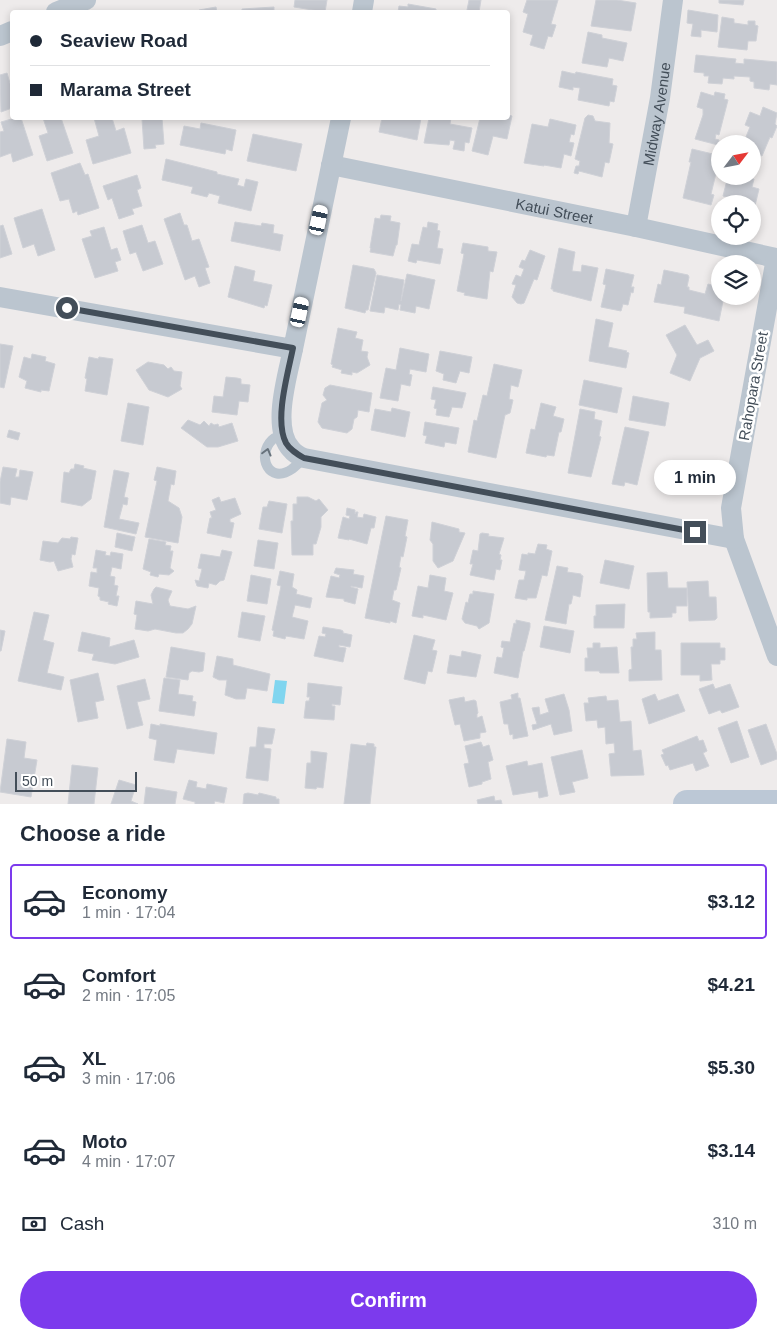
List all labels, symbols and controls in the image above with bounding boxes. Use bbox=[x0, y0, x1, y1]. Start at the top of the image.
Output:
text: Seaview Road bbox=[60, 30, 188, 51]
street label: Midway Avenue bbox=[639, 61, 673, 167]
text: Marama Street bbox=[60, 79, 191, 100]
north arrow bbox=[711, 135, 761, 185]
map controls bbox=[711, 135, 761, 305]
street label: Katui Street bbox=[514, 194, 595, 227]
button: locate bbox=[711, 195, 761, 245]
car bbox=[308, 204, 329, 236]
button: layers bbox=[711, 255, 761, 305]
car bbox=[289, 296, 310, 328]
route start bbox=[56, 297, 78, 319]
street label: Rahopara Street bbox=[735, 330, 771, 442]
one-way arrow bbox=[261, 448, 272, 456]
callout: 1 min bbox=[654, 460, 736, 494]
text: 1 min bbox=[674, 469, 716, 486]
route end bbox=[684, 521, 706, 543]
scale bar bbox=[15, 769, 138, 792]
text: 50 m bbox=[22, 773, 53, 789]
text: Choose a ride bbox=[20, 821, 165, 846]
icon: car bbox=[22, 879, 67, 924]
text: Economy bbox=[82, 882, 168, 903]
text: $3.12 bbox=[707, 891, 755, 912]
text: 1 min · 17:04 bbox=[82, 904, 175, 921]
icon: car bbox=[22, 962, 67, 1007]
text: Comfort bbox=[82, 965, 156, 986]
text: $4.21 bbox=[707, 974, 755, 995]
text: 2 min · 17:05 bbox=[82, 987, 175, 1004]
icon: car bbox=[22, 1045, 67, 1090]
text: XL bbox=[82, 1048, 106, 1069]
text: $5.30 bbox=[707, 1057, 755, 1078]
text: 3 min · 17:06 bbox=[82, 1070, 175, 1087]
icon: car bbox=[22, 1128, 67, 1173]
text: Moto bbox=[82, 1131, 127, 1152]
text: $3.14 bbox=[707, 1140, 755, 1161]
text: 4 min · 17:07 bbox=[82, 1153, 175, 1170]
icon: cash bbox=[20, 1210, 48, 1238]
text: Cash bbox=[60, 1213, 104, 1234]
text: 310 m bbox=[713, 1215, 757, 1232]
button: Confirm bbox=[20, 1271, 757, 1329]

